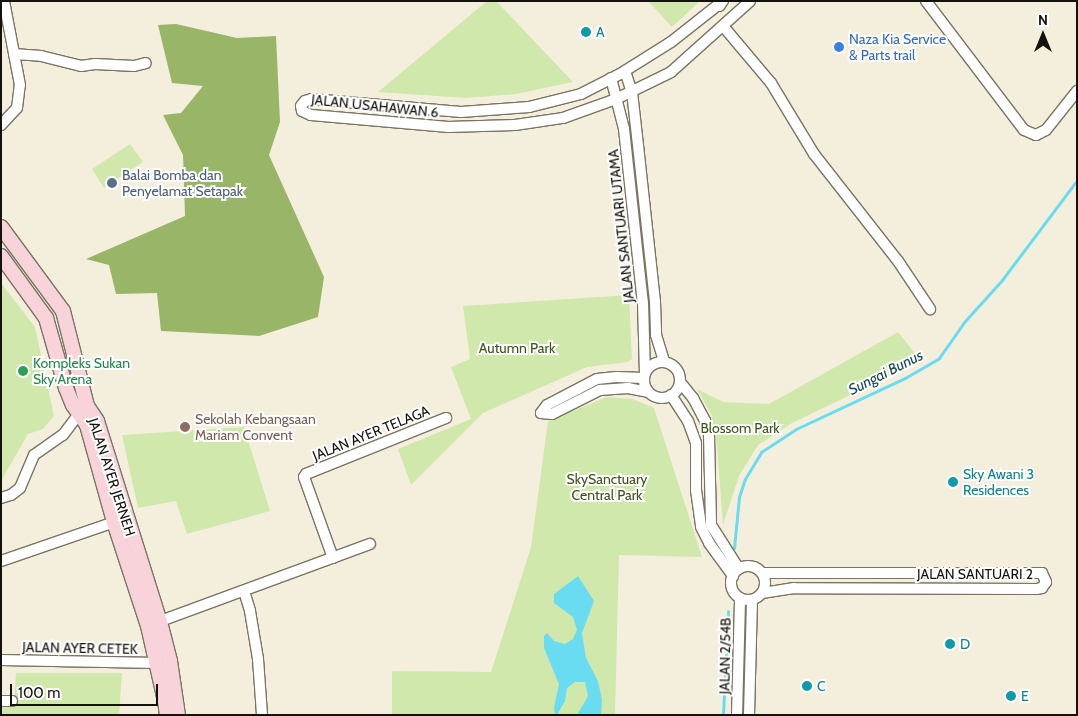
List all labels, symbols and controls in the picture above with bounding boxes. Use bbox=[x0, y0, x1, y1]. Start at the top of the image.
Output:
north arrow bbox=[1018, 10, 1068, 60]
text: N bbox=[1038, 11, 1048, 29]
place label: A bbox=[596, 24, 605, 40]
marker: A bbox=[580, 26, 592, 38]
place label: Naza Kia Service & Parts trail bbox=[849, 31, 946, 64]
marker: Naza Kia Service & Parts trail bbox=[833, 41, 845, 53]
street label: JALAN USAHAWAN 6 bbox=[310, 91, 440, 121]
street label: JALAN SANTUARI UTAMA bbox=[605, 148, 637, 304]
place label: Balai Bomba dan Penyelamat Setapak bbox=[122, 167, 243, 200]
marker: Balai Bomba dan Penyelamat Setapak bbox=[106, 177, 118, 189]
park label: Autumn Park bbox=[479, 340, 555, 356]
water label: Sungai Bunus bbox=[846, 347, 926, 399]
place label: Kompleks Sukan Sky Arena bbox=[33, 355, 130, 388]
marker: Kompleks Sukan Sky Arena bbox=[17, 365, 29, 377]
street label: JALAN AYER TELAGA bbox=[310, 402, 432, 464]
place label: Sekolah Kebangsaan Mariam Convent bbox=[195, 411, 316, 444]
street label: JALAN AYER JERNEH bbox=[85, 416, 139, 538]
park label: Blossom Park bbox=[700, 420, 780, 436]
marker: Sekolah Kebangsaan Mariam Convent bbox=[179, 421, 191, 433]
place label: Sky Awani 3 Residences bbox=[963, 466, 1034, 498]
park label: SkySanctuary Central Park bbox=[567, 471, 647, 504]
marker: Sky Awani 3 Residences bbox=[947, 476, 959, 488]
street label: JALAN SANTUARI 2 bbox=[917, 566, 1033, 582]
street label: JALAN 2/54B bbox=[716, 617, 734, 695]
place label: D bbox=[960, 636, 970, 652]
marker: D bbox=[944, 638, 956, 650]
street label: JALAN AYER CETEK bbox=[22, 639, 138, 657]
scale bar bbox=[12, 674, 160, 706]
place label: C bbox=[817, 678, 826, 694]
marker: C bbox=[801, 680, 813, 692]
text: 100 m bbox=[18, 684, 60, 702]
place label: E bbox=[1021, 688, 1029, 704]
marker: E bbox=[1005, 690, 1017, 702]

